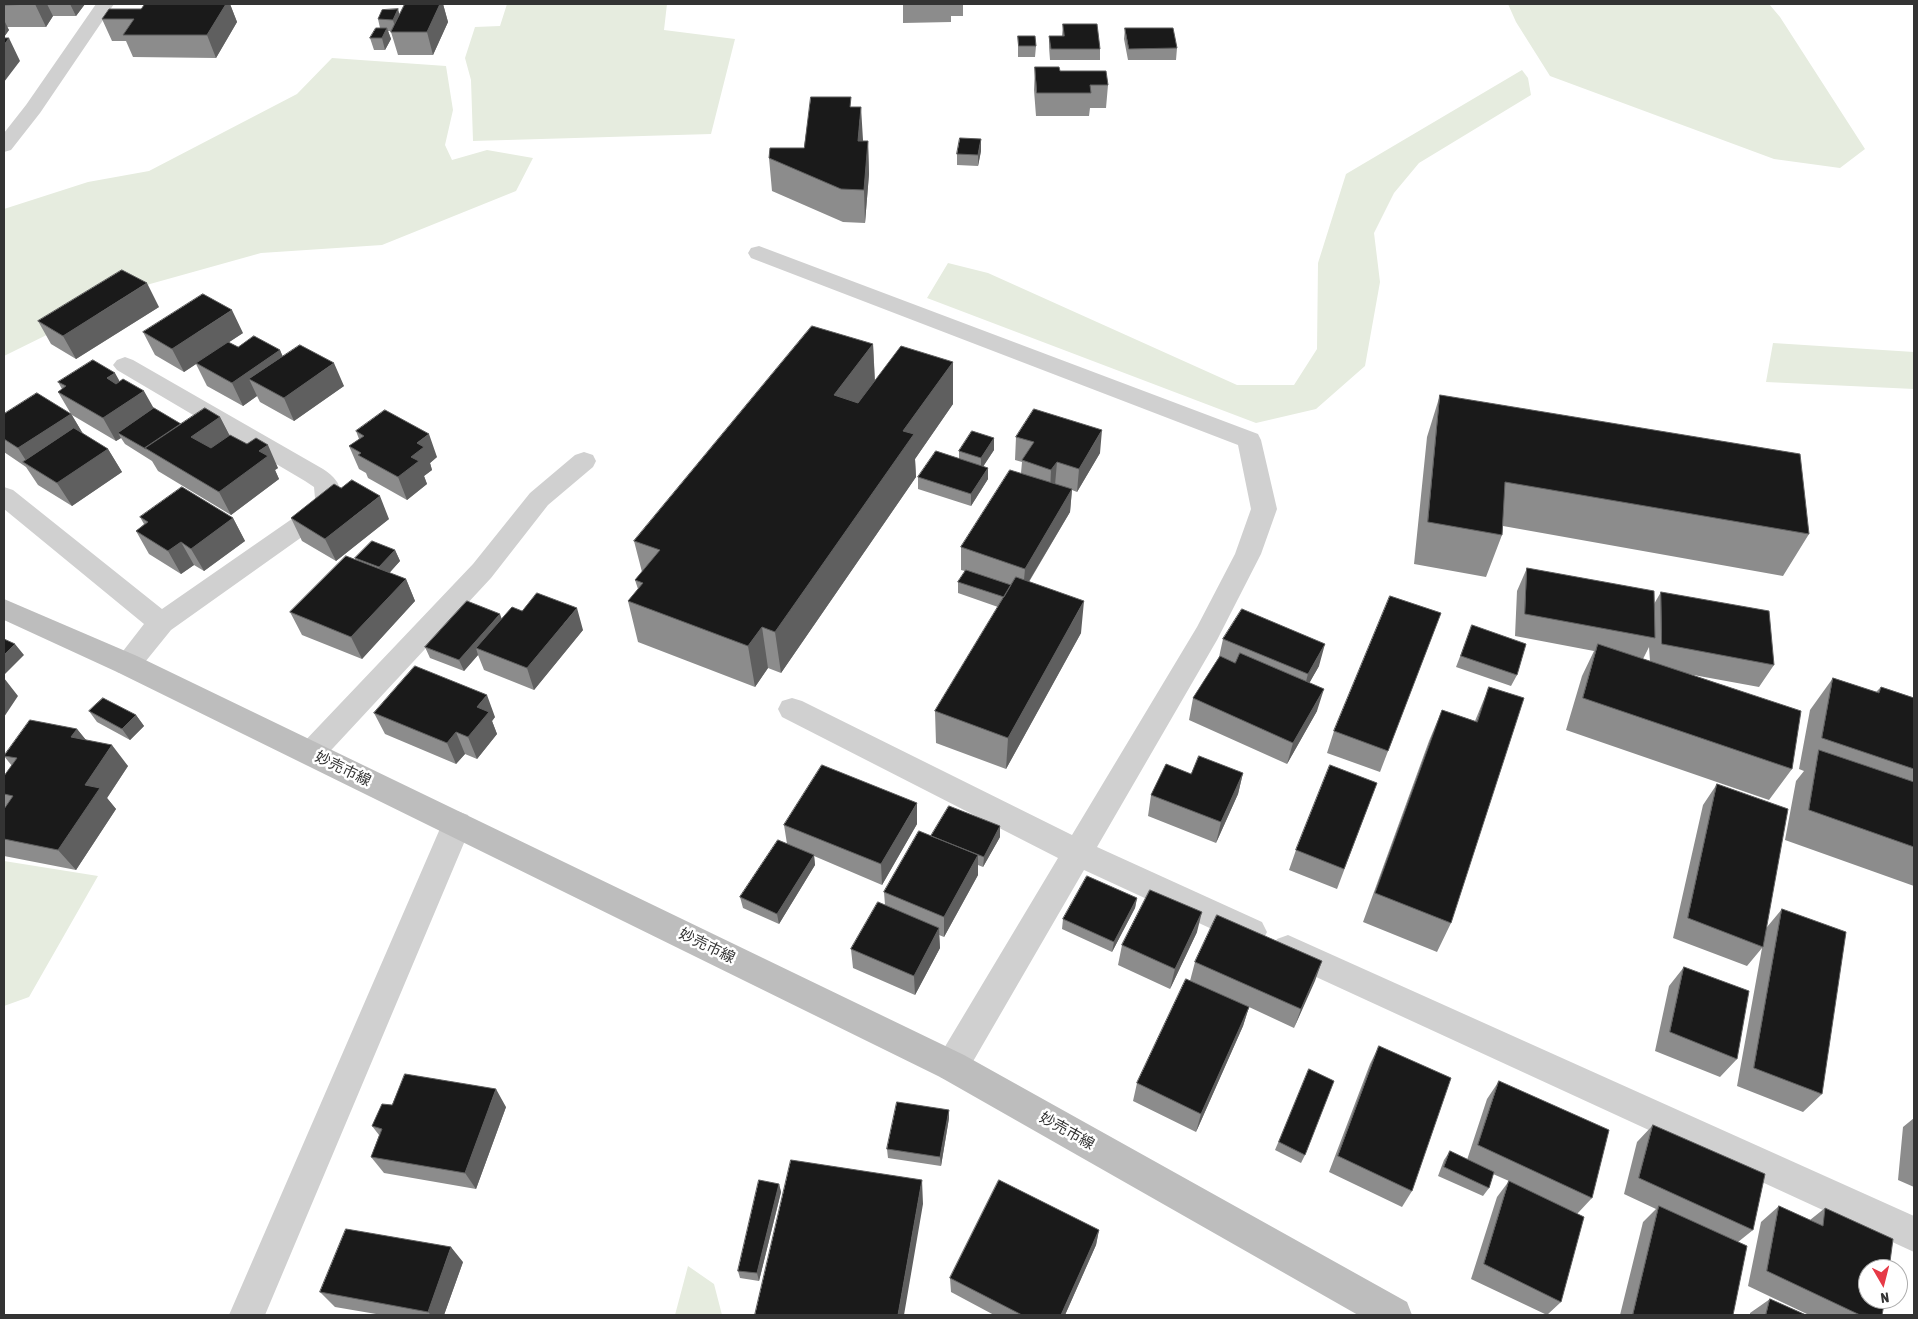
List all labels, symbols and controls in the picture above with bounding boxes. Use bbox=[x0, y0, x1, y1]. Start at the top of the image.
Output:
street label: 妙売市線 bbox=[312, 748, 374, 790]
street label: 妙売市線 bbox=[676, 925, 738, 967]
street label: 妙売市線 bbox=[1036, 1109, 1098, 1153]
north arrow bbox=[1858, 1259, 1908, 1309]
text: N bbox=[1880, 1289, 1890, 1306]

